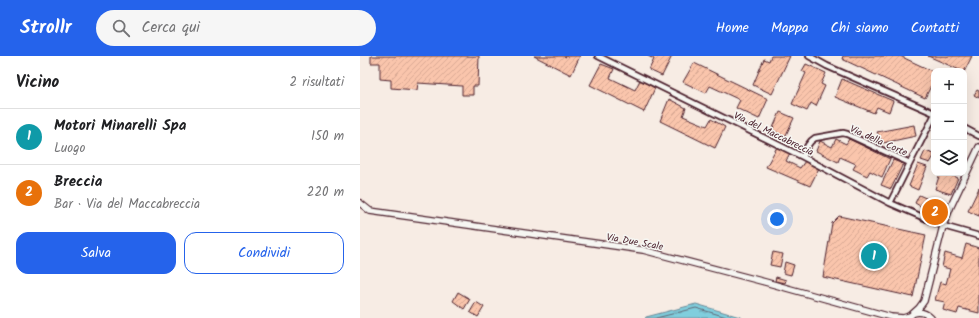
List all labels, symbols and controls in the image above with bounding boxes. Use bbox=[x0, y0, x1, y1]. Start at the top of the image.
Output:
search box bbox=[96, 10, 376, 46]
text: Strollr bbox=[20, 13, 72, 43]
text: Cerca qui bbox=[142, 16, 200, 40]
icon: search bbox=[110, 17, 132, 39]
text: Home bbox=[716, 17, 749, 39]
text: Mappa bbox=[771, 17, 808, 39]
text: Chi siamo bbox=[830, 17, 889, 39]
text: Contatti bbox=[911, 17, 959, 39]
map controls bbox=[931, 68, 967, 176]
button: + bbox=[931, 68, 967, 104]
text: Vicino bbox=[16, 69, 59, 96]
text: 2 risultati bbox=[290, 72, 344, 93]
button: − bbox=[931, 104, 967, 140]
street label: Via del Maccabreccia bbox=[731, 108, 817, 160]
text: Motori Minarelli Spa bbox=[54, 114, 187, 138]
street label: Via della Corte bbox=[847, 121, 910, 161]
text: 1 bbox=[27, 126, 31, 147]
text: 150 m bbox=[311, 126, 344, 147]
text: Luogo bbox=[54, 138, 85, 159]
button: layers bbox=[931, 140, 967, 176]
text: Breccia bbox=[54, 170, 102, 194]
text: 2 bbox=[25, 182, 33, 203]
text: 220 m bbox=[307, 182, 344, 203]
text: Bar · Via del Maccabreccia bbox=[54, 194, 200, 215]
pin: 2 bbox=[922, 197, 948, 227]
your location bbox=[767, 209, 787, 229]
street label: Via Due Scale bbox=[605, 229, 665, 255]
button: Salva bbox=[16, 232, 176, 274]
button: Condividi bbox=[184, 232, 344, 274]
pin: 1 bbox=[861, 241, 887, 271]

